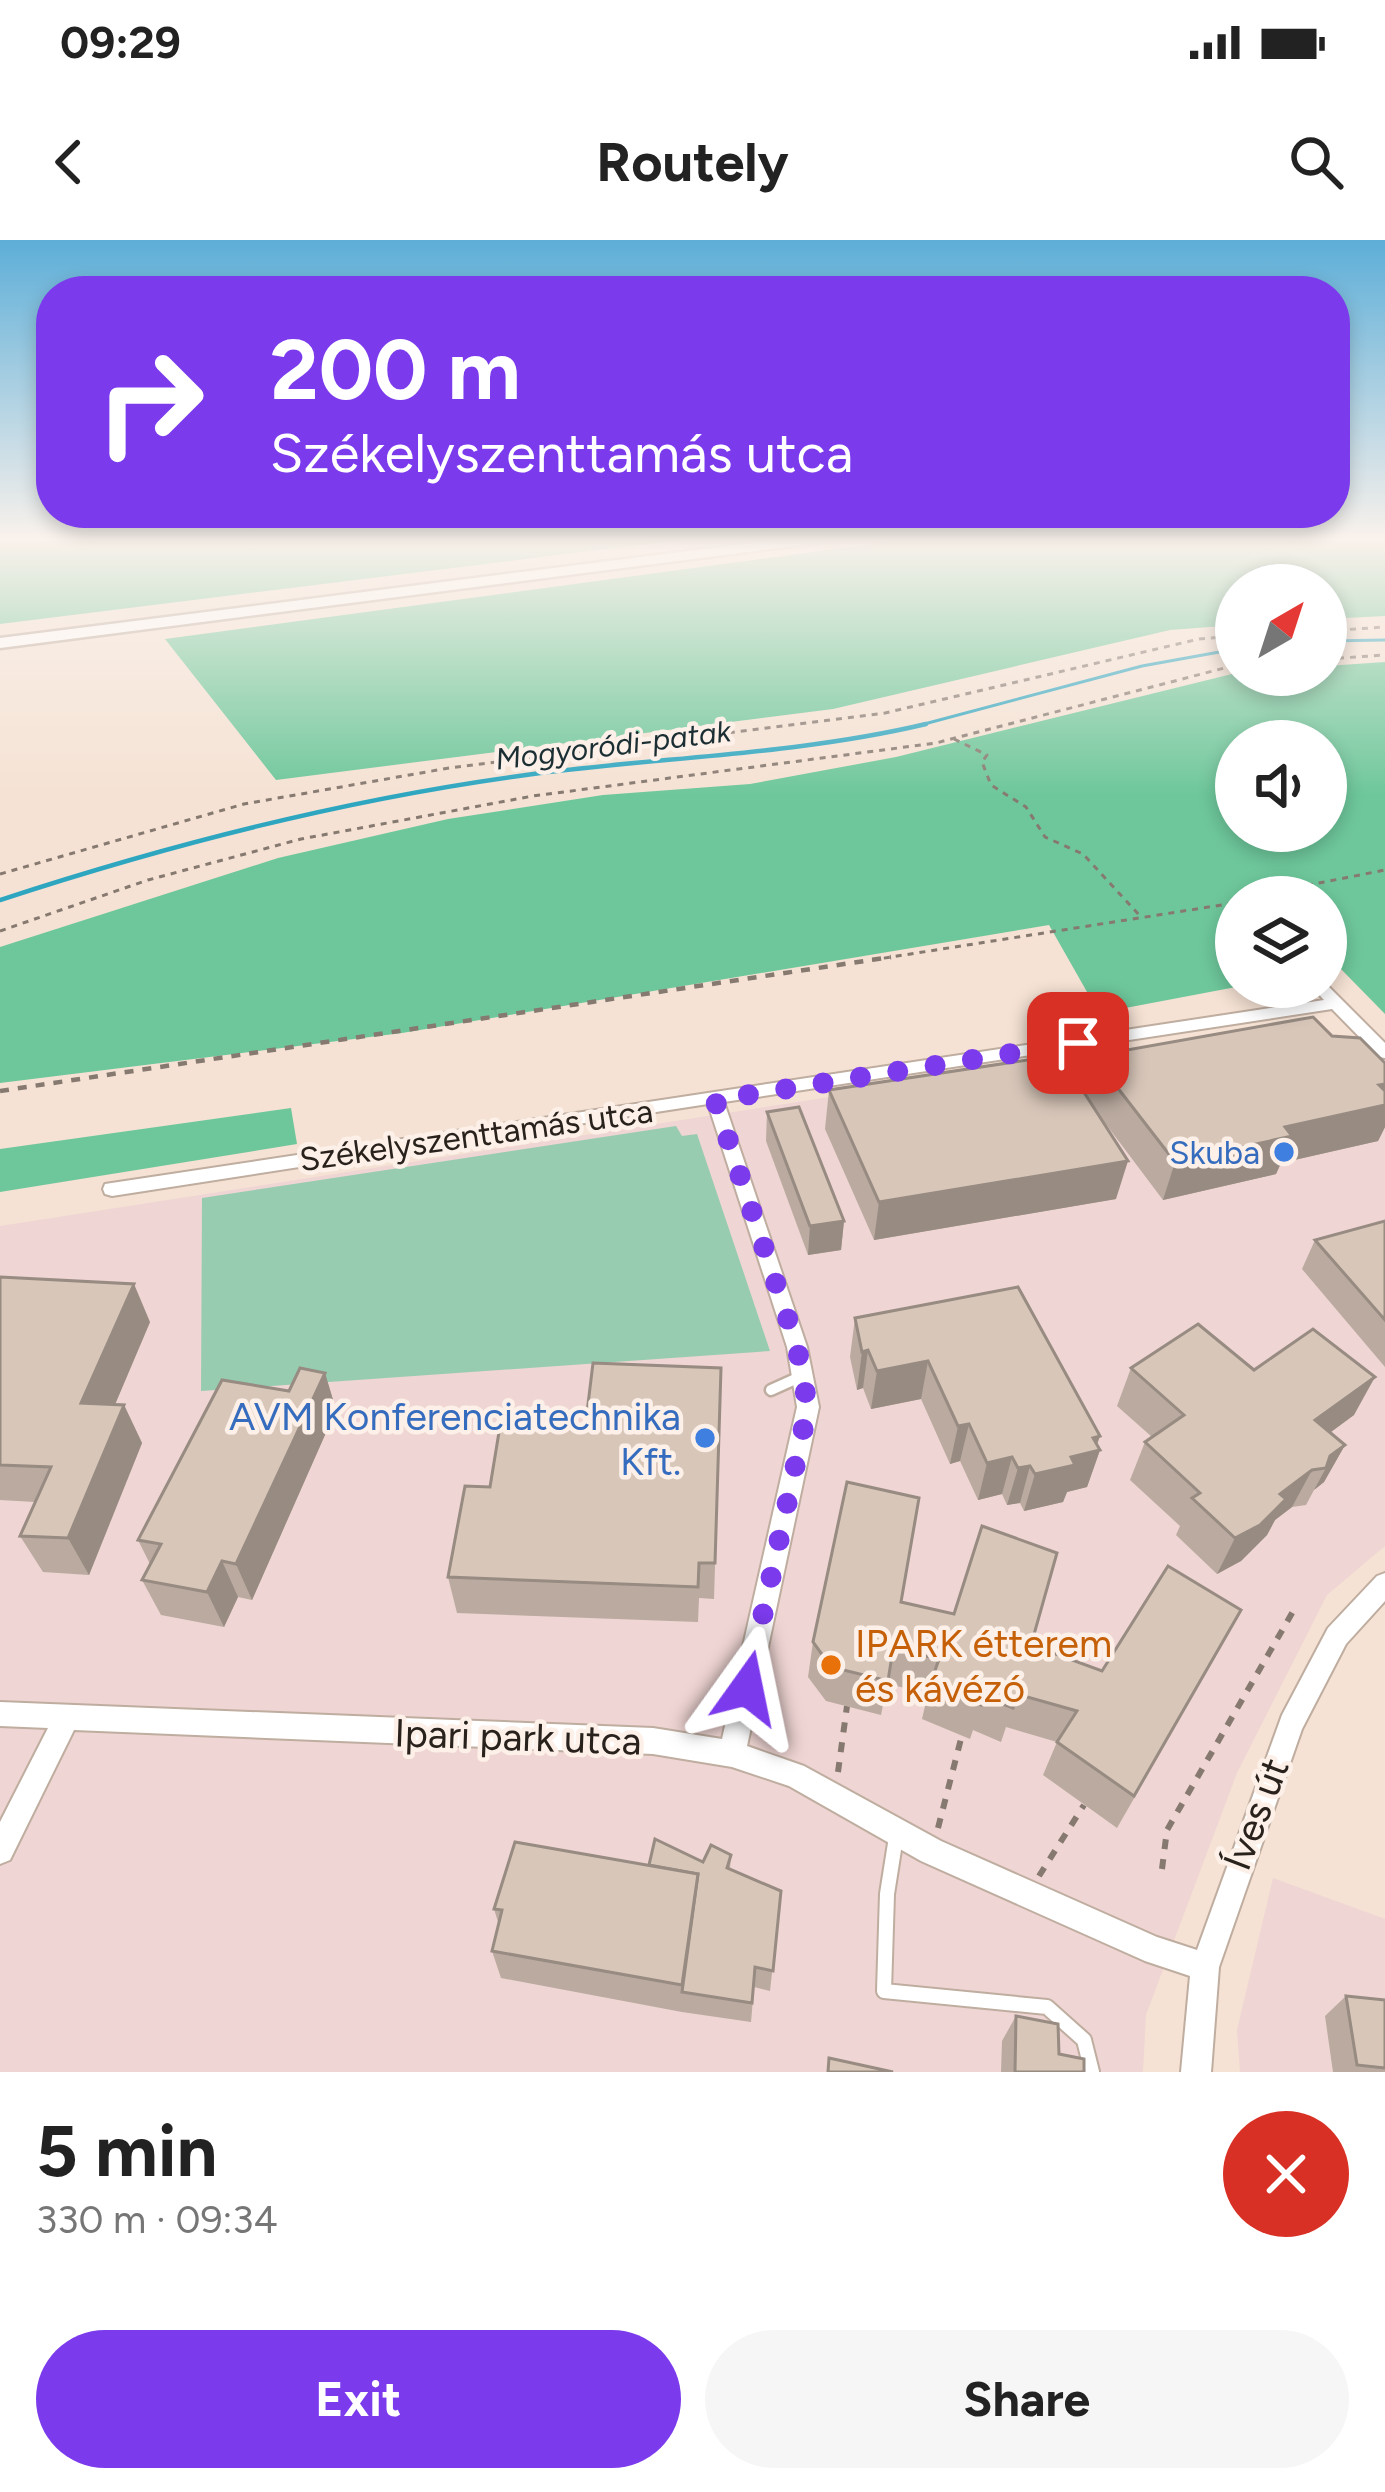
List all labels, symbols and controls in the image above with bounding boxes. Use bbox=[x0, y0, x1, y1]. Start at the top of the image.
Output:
text: 09:29 bbox=[60, 15, 181, 69]
icon: back bbox=[36, 129, 102, 195]
icon: search bbox=[1283, 129, 1349, 195]
text: Routely bbox=[596, 130, 789, 195]
text: 200 m bbox=[270, 319, 521, 420]
icon: right bbox=[72, 324, 228, 480]
text: Székelyszenttamás utca bbox=[270, 421, 853, 486]
north arrow bbox=[1215, 564, 1347, 696]
map controls bbox=[1215, 564, 1347, 1008]
water label: Mogyoródi-patak bbox=[493, 712, 734, 778]
button: sound bbox=[1215, 720, 1347, 852]
button: layers bbox=[1215, 876, 1347, 1008]
pin bbox=[1027, 992, 1129, 1094]
icon: arrive bbox=[1045, 1010, 1111, 1076]
street label: Székelyszenttamás utca bbox=[297, 1091, 655, 1179]
place label: Skuba bbox=[1169, 1133, 1260, 1172]
marker: Skuba bbox=[1271, 1139, 1297, 1165]
place label: AVM Konferenciatechnika Kft. bbox=[229, 1393, 681, 1485]
marker: AVM Konferenciatechnika Kft. bbox=[692, 1425, 718, 1451]
place label: IPARK étterem és kávézó bbox=[855, 1620, 1112, 1712]
position arrow bbox=[684, 1625, 810, 1751]
marker: IPARK étterem és kávézó bbox=[818, 1652, 844, 1678]
street label: Ipari park utca bbox=[394, 1709, 642, 1765]
street label: Íves út bbox=[1213, 1751, 1299, 1877]
text: 5 min bbox=[36, 2108, 218, 2194]
button: close bbox=[1223, 2111, 1349, 2237]
text: 330 m · 09:34 bbox=[36, 2196, 278, 2243]
button: Exit bbox=[36, 2330, 681, 2468]
button: Share bbox=[705, 2330, 1349, 2468]

